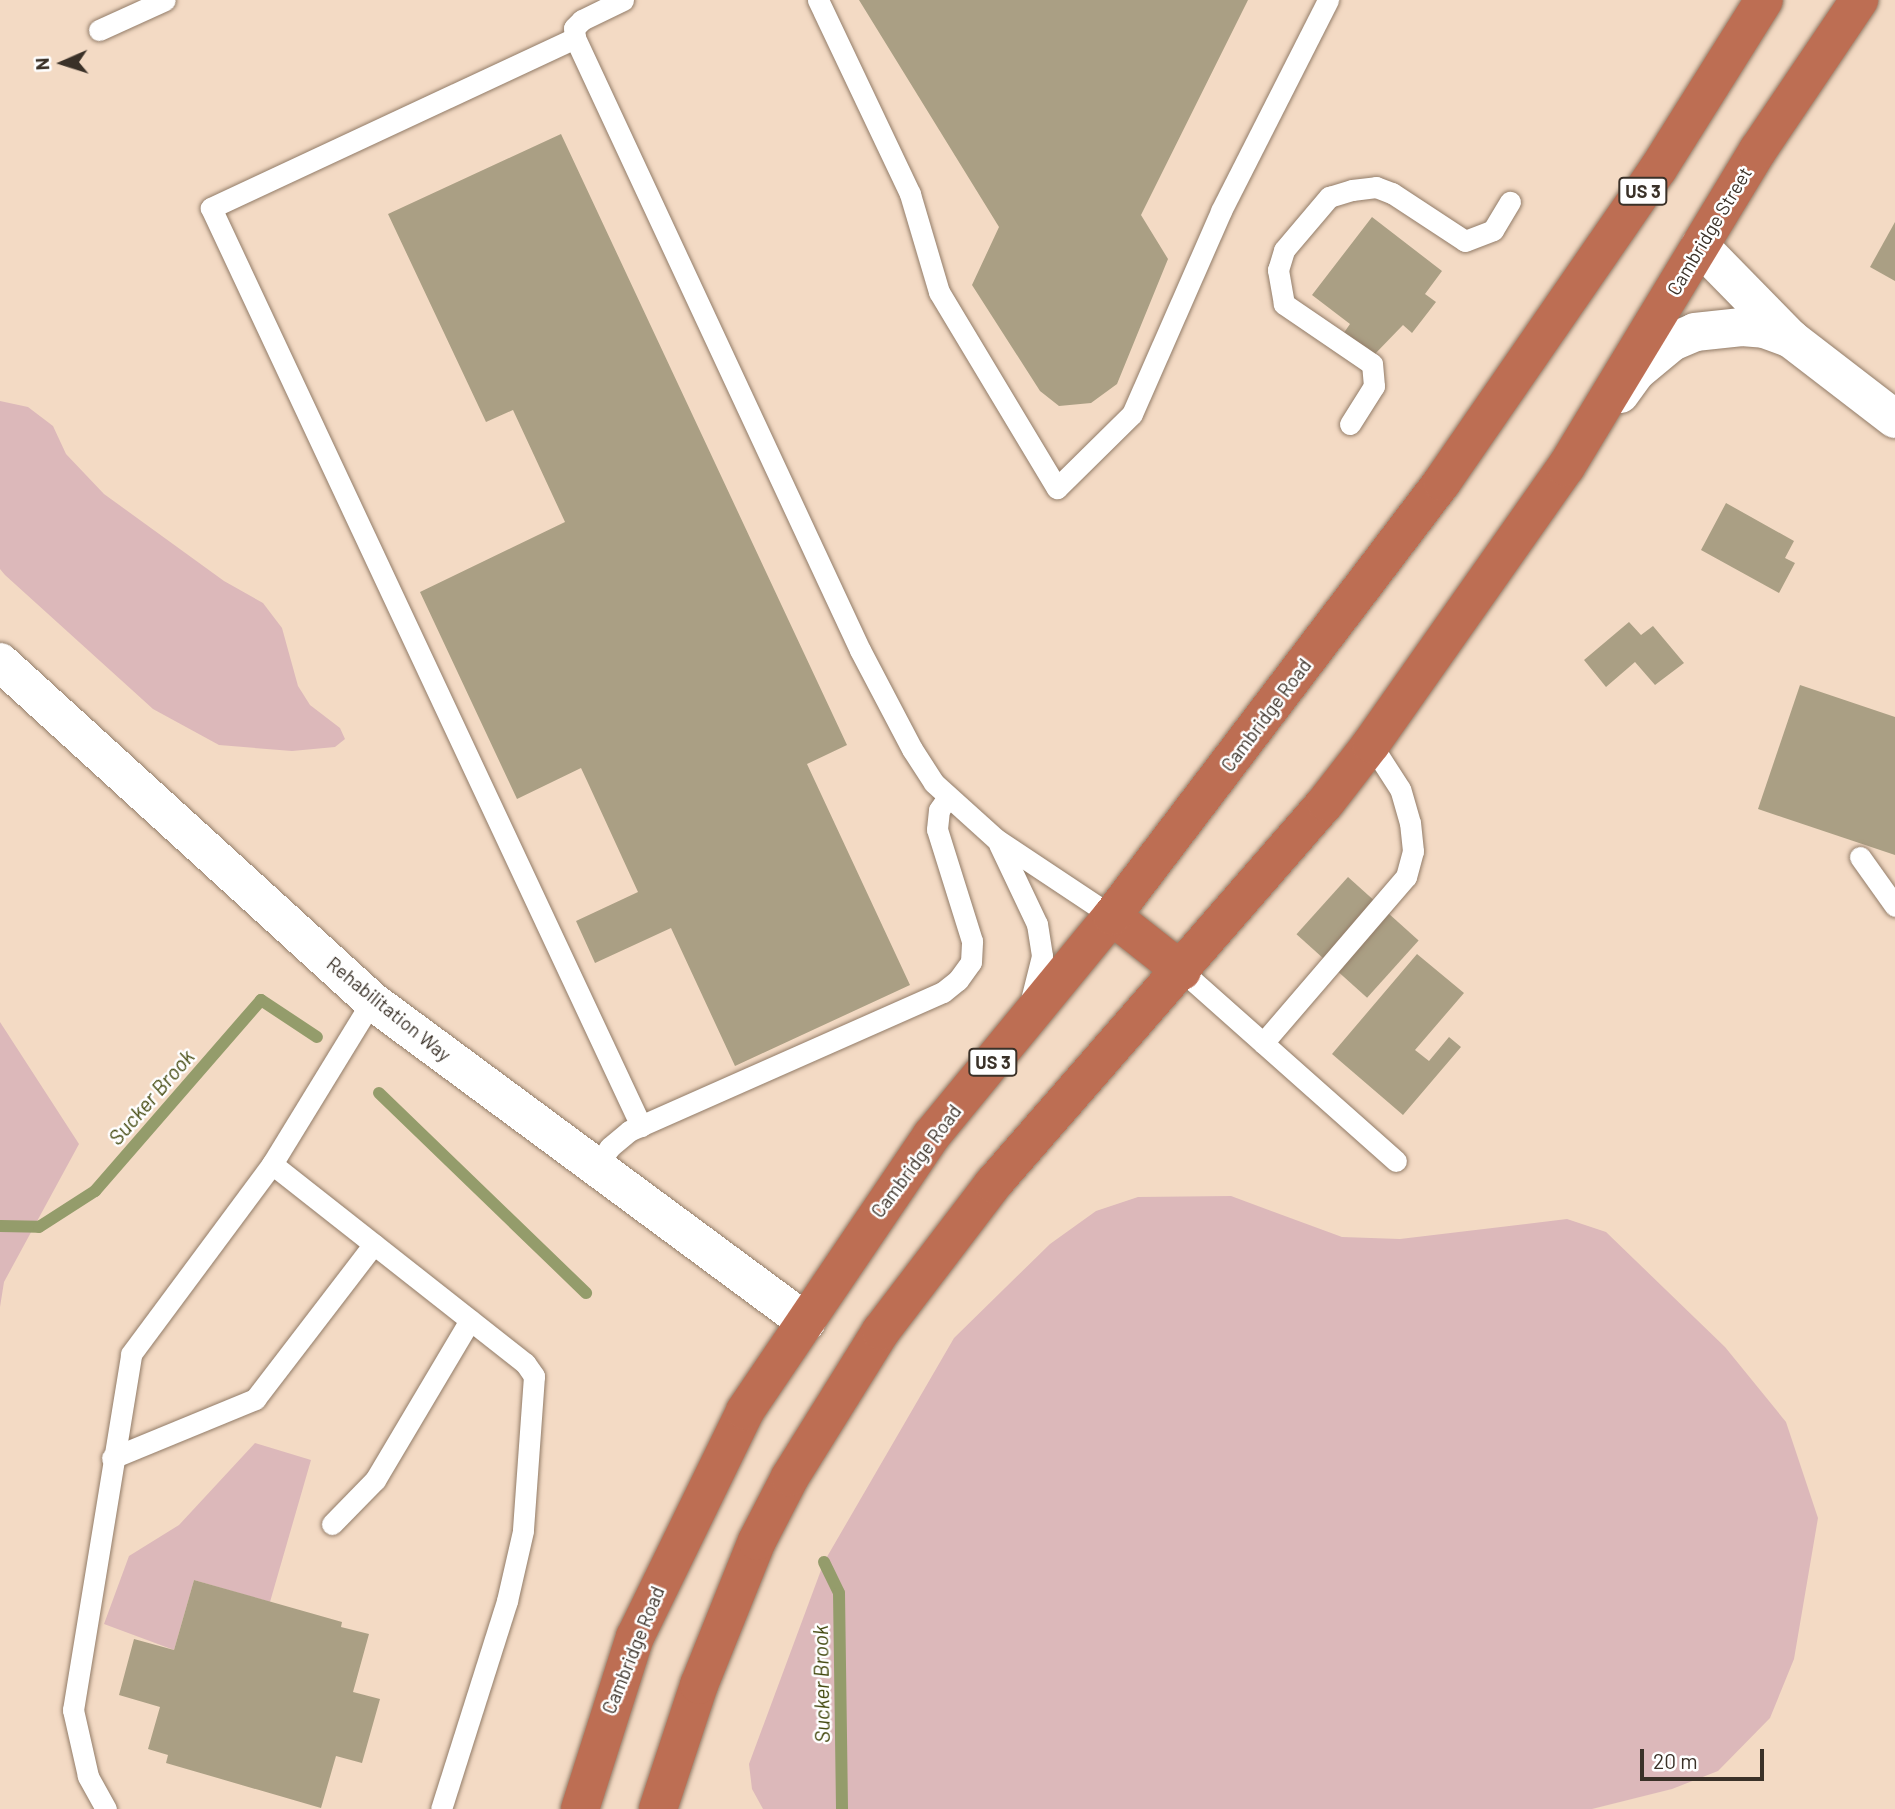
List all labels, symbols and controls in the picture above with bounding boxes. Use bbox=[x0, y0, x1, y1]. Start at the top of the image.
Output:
north arrow bbox=[28, 28, 98, 98]
text: N bbox=[30, 57, 53, 71]
street label: Cambridge Street bbox=[1662, 163, 1756, 299]
road number: US 3 bbox=[1617, 176, 1669, 206]
street label: Cambridge Road bbox=[1216, 654, 1316, 776]
street label: Rehabilitation Way bbox=[322, 952, 456, 1066]
water label: Sucker Brook bbox=[103, 1044, 199, 1150]
road number: US 3 bbox=[967, 1048, 1019, 1077]
street label: Cambridge Road bbox=[866, 1100, 966, 1222]
street label: Cambridge Road bbox=[597, 1583, 669, 1717]
water label: Sucker Brook bbox=[807, 1625, 835, 1743]
scale bar bbox=[1643, 1736, 1767, 1780]
text: 20 m bbox=[1653, 1748, 1698, 1773]

